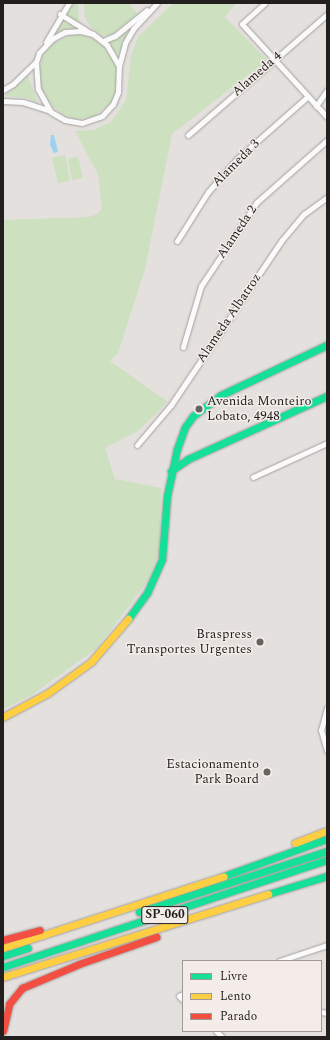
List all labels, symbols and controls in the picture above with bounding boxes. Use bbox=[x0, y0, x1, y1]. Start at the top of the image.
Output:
street label: Alameda 4 bbox=[229, 48, 285, 100]
street label: Alameda 3 bbox=[209, 136, 263, 190]
street label: Alameda 2 bbox=[214, 202, 260, 262]
street label: Alameda Albatroz bbox=[193, 270, 265, 366]
place label: Avenida Monteiro Lobato, 4948 bbox=[207, 394, 311, 425]
marker: Avenida Monteiro Lobato, 4948 bbox=[194, 404, 204, 414]
place label: Braspress Transportes Urgentes bbox=[127, 627, 252, 658]
marker: Braspress Transportes Urgentes bbox=[255, 637, 265, 647]
place label: Estacionamento Park Board bbox=[166, 757, 259, 788]
marker: Estacionamento Park Board bbox=[262, 767, 272, 777]
road number: SP-060 bbox=[141, 905, 189, 925]
legend bbox=[182, 960, 322, 1032]
text: Livre bbox=[220, 967, 248, 986]
text: Lento bbox=[220, 987, 251, 1006]
text: Parado bbox=[220, 1007, 257, 1026]

